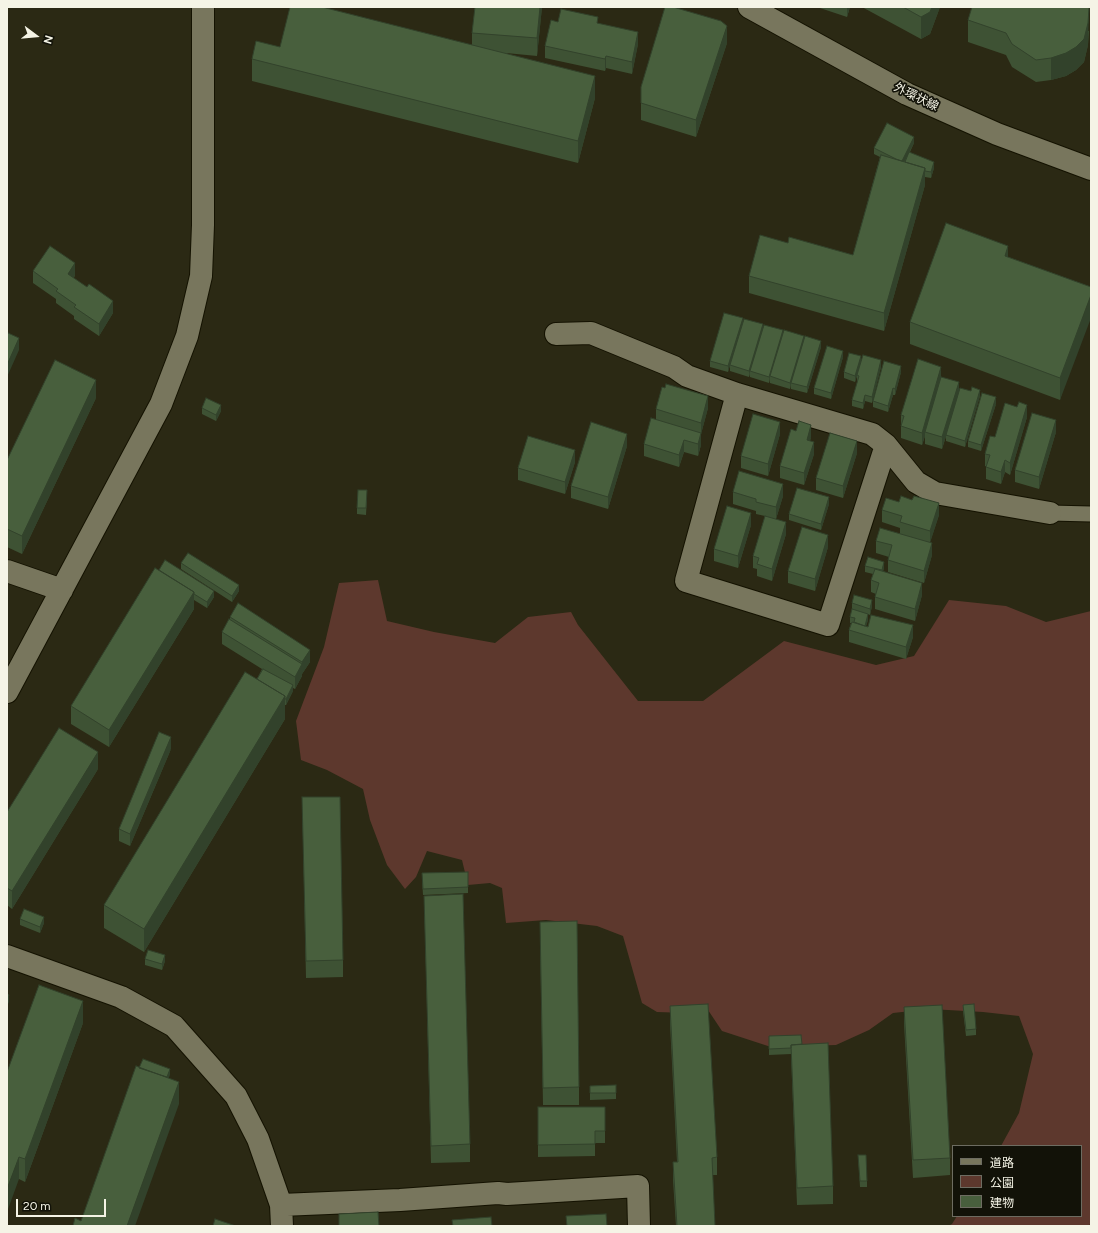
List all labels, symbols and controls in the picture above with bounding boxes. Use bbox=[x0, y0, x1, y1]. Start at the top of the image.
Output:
north arrow bbox=[16, 16, 56, 56]
text: N bbox=[41, 34, 55, 45]
street label: 外環状線 bbox=[891, 80, 941, 114]
legend bbox=[952, 1145, 1082, 1217]
text: 道路 bbox=[990, 1156, 1014, 1170]
text: 公園 bbox=[990, 1176, 1014, 1190]
scale bar bbox=[18, 1191, 108, 1217]
text: 建物 bbox=[990, 1196, 1014, 1210]
text: 20 m bbox=[23, 1199, 51, 1213]

